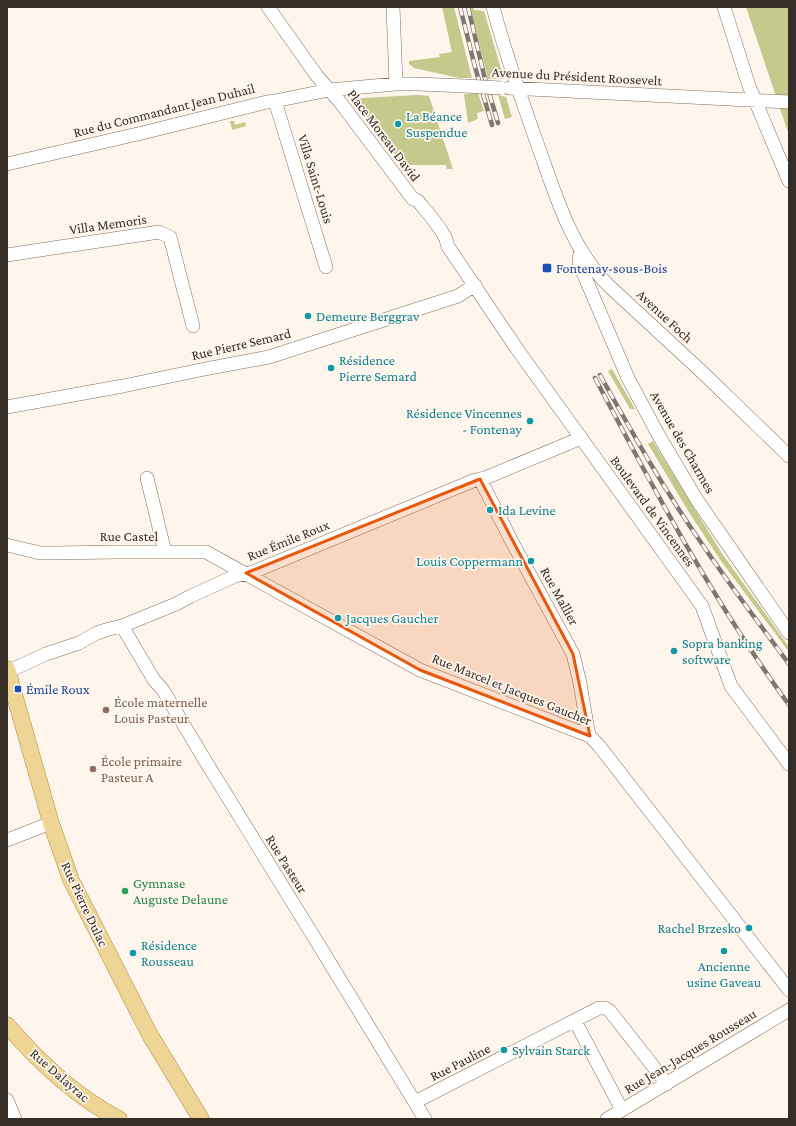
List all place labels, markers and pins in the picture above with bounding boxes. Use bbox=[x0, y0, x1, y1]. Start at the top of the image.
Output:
place label: La Béance Suspendue bbox=[406, 108, 467, 140]
marker: La Béance Suspendue bbox=[393, 119, 403, 129]
place label: Fontenay-sous-Bois bbox=[556, 260, 667, 276]
marker: Fontenay-sous-Bois bbox=[541, 262, 553, 274]
place label: Demeure Berggrav bbox=[316, 308, 420, 324]
marker: Demeure Berggrav bbox=[303, 311, 313, 321]
place label: Résidence Pierre Semard bbox=[339, 352, 417, 384]
marker: Résidence Pierre Semard bbox=[326, 363, 336, 373]
place label: Résidence Vincennes - Fontenay bbox=[406, 405, 523, 437]
marker: Résidence Vincennes - Fontenay bbox=[525, 416, 535, 426]
place label: Ida Levine bbox=[498, 502, 556, 518]
marker: Ida Levine bbox=[485, 505, 495, 515]
place label: Louis Coppermann bbox=[416, 553, 523, 569]
marker: Louis Coppermann bbox=[526, 556, 536, 566]
place label: Jacques Gaucher bbox=[344, 610, 438, 626]
marker: Jacques Gaucher bbox=[333, 613, 343, 623]
place label: Sopra banking software bbox=[682, 635, 763, 667]
marker: Sopra banking software bbox=[669, 646, 679, 656]
place label: Émile Roux bbox=[26, 681, 90, 697]
marker: Émile Roux bbox=[13, 684, 23, 694]
place label: École maternelle Louis Pasteur bbox=[114, 694, 207, 726]
marker: École maternelle Louis Pasteur bbox=[101, 705, 111, 715]
place label: École primaire Pasteur A bbox=[101, 753, 182, 785]
marker: École primaire Pasteur A bbox=[88, 764, 98, 774]
place label: Gymnase Auguste Delaune bbox=[133, 875, 228, 907]
marker: Gymnase Auguste Delaune bbox=[120, 886, 130, 896]
place label: Rachel Brzesko bbox=[657, 920, 741, 936]
marker: Rachel Brzesko bbox=[744, 923, 754, 933]
place label: Résidence Rousseau bbox=[141, 937, 197, 969]
marker: Ancienne usine Gaveau bbox=[719, 946, 729, 956]
marker: Résidence Rousseau bbox=[128, 948, 138, 958]
place label: Ancienne usine Gaveau bbox=[687, 958, 762, 990]
place label: Sylvain Starck bbox=[512, 1042, 590, 1058]
marker: Sylvain Starck bbox=[499, 1045, 509, 1055]

